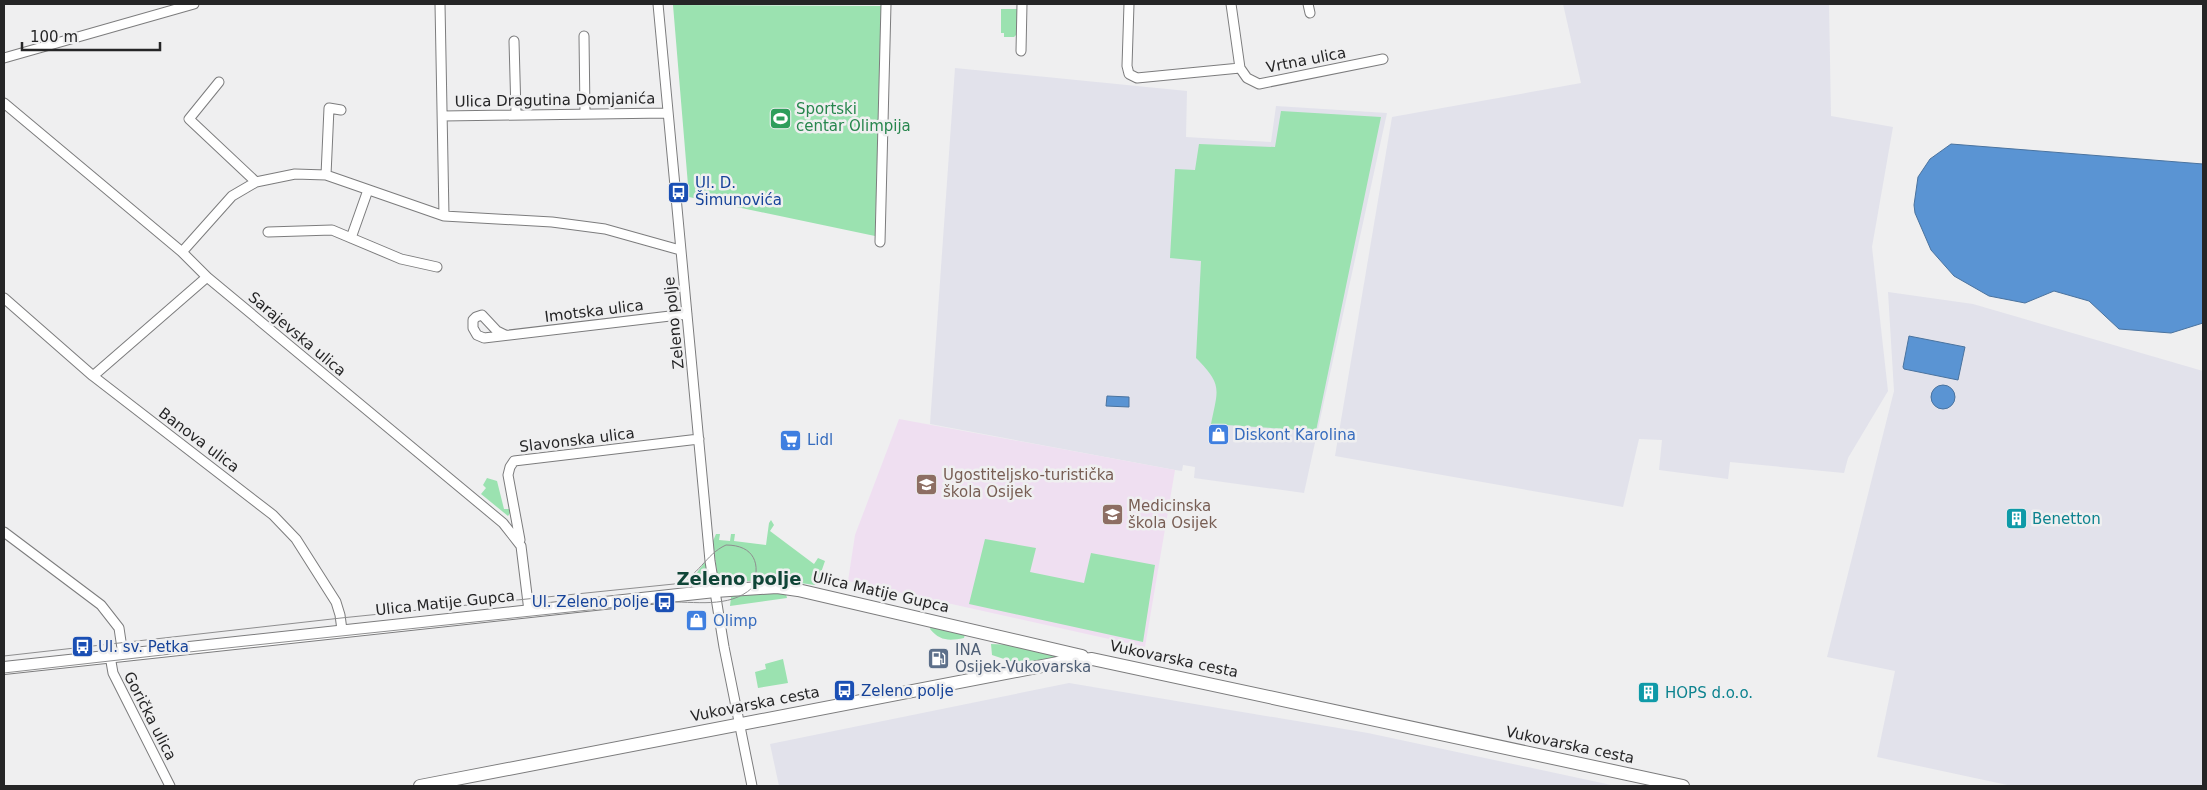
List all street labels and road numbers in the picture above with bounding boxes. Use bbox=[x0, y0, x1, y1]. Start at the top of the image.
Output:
street label: Vrtna ulica bbox=[1264, 43, 1348, 77]
street label: Ulica Dragutina Domjanića bbox=[454, 89, 656, 111]
street label: Zeleno polje bbox=[660, 276, 688, 370]
street label: Sarajevska ulica bbox=[245, 288, 349, 380]
street label: Imotska ulica bbox=[543, 296, 645, 326]
street label: Banova ulica bbox=[155, 404, 243, 476]
street label: Slavonska ulica bbox=[518, 424, 636, 456]
street label: Ulica Matije Gupca bbox=[811, 567, 951, 617]
street label: Ulica Matije Gupca bbox=[374, 587, 516, 619]
street label: Vukovarska cesta bbox=[1108, 637, 1240, 681]
street label: Gorička ulica bbox=[120, 669, 180, 763]
street label: Vukovarska cesta bbox=[689, 683, 821, 725]
street label: Vukovarska cesta bbox=[1504, 723, 1636, 767]

